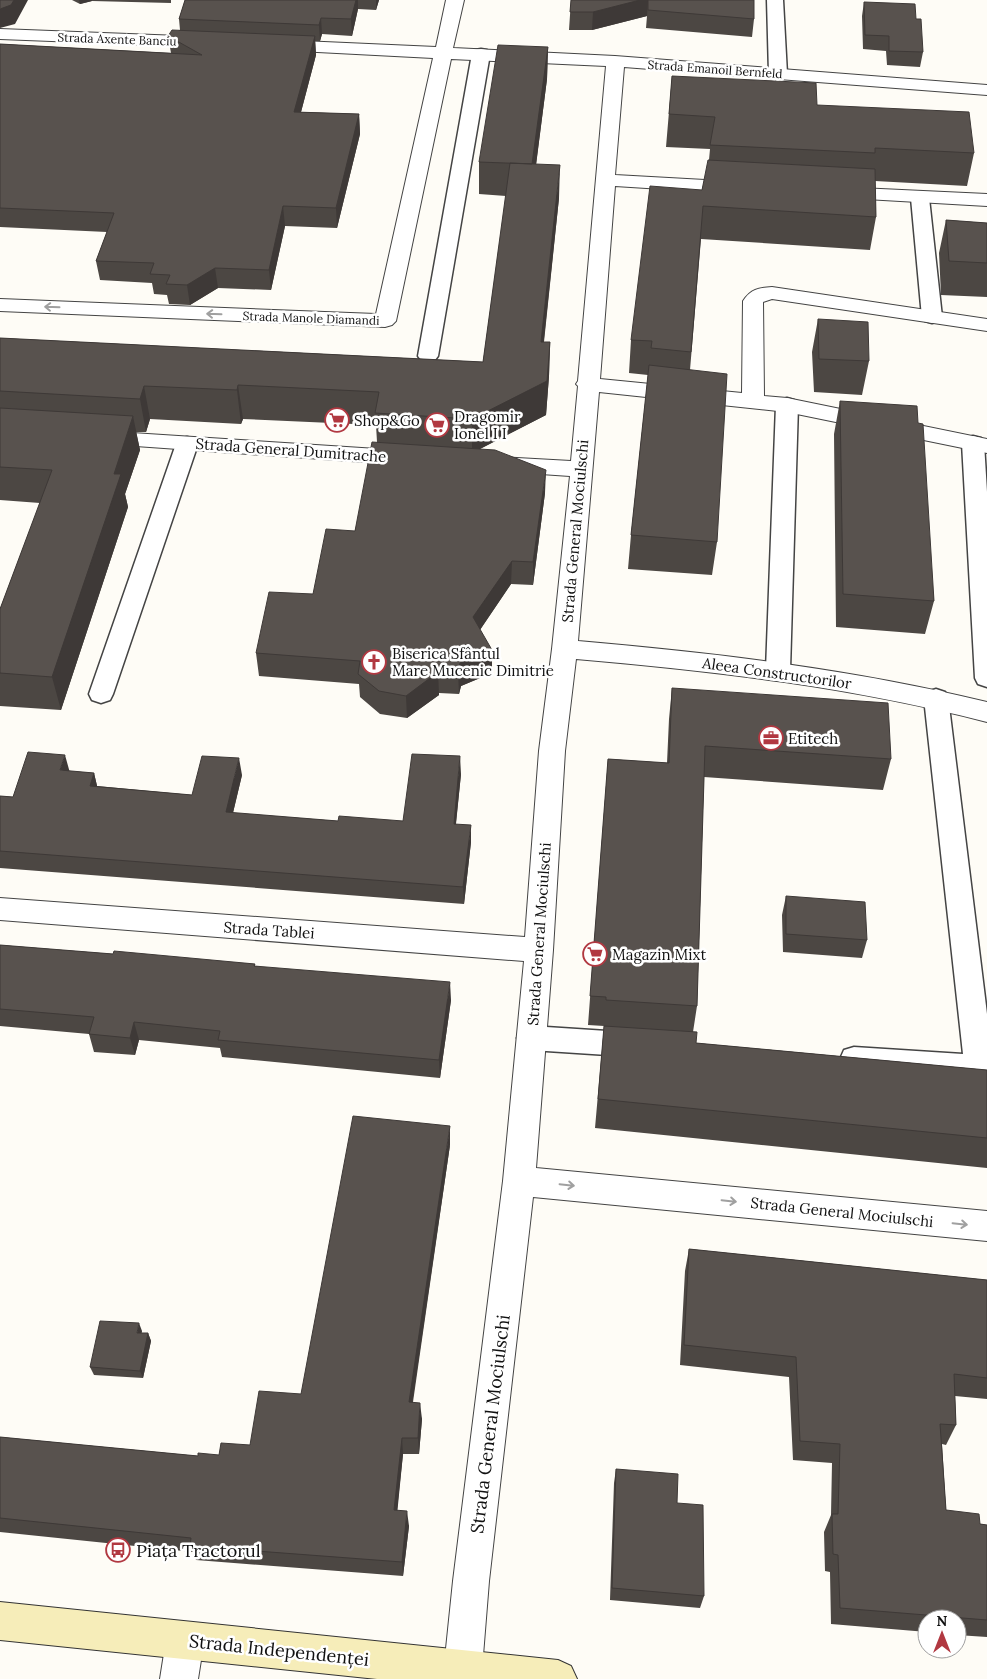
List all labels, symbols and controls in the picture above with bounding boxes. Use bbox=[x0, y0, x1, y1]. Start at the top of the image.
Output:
street label: Strada Axente Banciu bbox=[57, 29, 177, 49]
street label: Strada Emanoil Bernfeld bbox=[647, 57, 783, 81]
one-way arrow bbox=[44, 303, 60, 312]
street label: Strada Manole Diamandi bbox=[242, 308, 380, 328]
one-way arrow bbox=[206, 309, 222, 319]
supermarket icon: Shop&Go bbox=[324, 407, 350, 433]
place label: Dragomir Ionel I I bbox=[454, 407, 521, 443]
place label: Shop&Go bbox=[354, 411, 420, 430]
supermarket icon: Dragomir Ionel I I bbox=[424, 412, 450, 438]
street label: Strada General Dumitrache bbox=[195, 434, 387, 466]
street label: Strada General Mociulschi bbox=[558, 439, 592, 623]
place label: Biserica Sfântul Mare Mucenic Dimitrie bbox=[392, 644, 554, 680]
church icon: Biserica Sfântul Mare Mucenic Dimitrie bbox=[361, 649, 387, 675]
street label: Aleea Constructorilor bbox=[700, 653, 853, 693]
office icon: Etitech bbox=[758, 725, 784, 751]
place label: Etitech bbox=[788, 729, 838, 748]
street label: Strada General Mociulschi bbox=[523, 842, 555, 1026]
street label: Strada Tablei bbox=[223, 917, 315, 943]
supermarket icon: Magazin Mixt bbox=[582, 941, 608, 967]
place label: Magazin Mixt bbox=[612, 945, 706, 964]
one-way arrow bbox=[559, 1181, 575, 1190]
street label: Strada General Mociulschi bbox=[750, 1193, 934, 1231]
one-way arrow bbox=[721, 1196, 737, 1206]
one-way arrow bbox=[952, 1219, 968, 1229]
street label: Strada General Mociulschi bbox=[465, 1313, 515, 1535]
bus stop icon: Piața Tractorul bbox=[105, 1537, 131, 1563]
place label: Piața Tractorul bbox=[136, 1539, 261, 1562]
north arrow bbox=[917, 1609, 967, 1659]
text: N bbox=[937, 1612, 948, 1630]
street label: Strada Independenței bbox=[188, 1629, 370, 1671]

